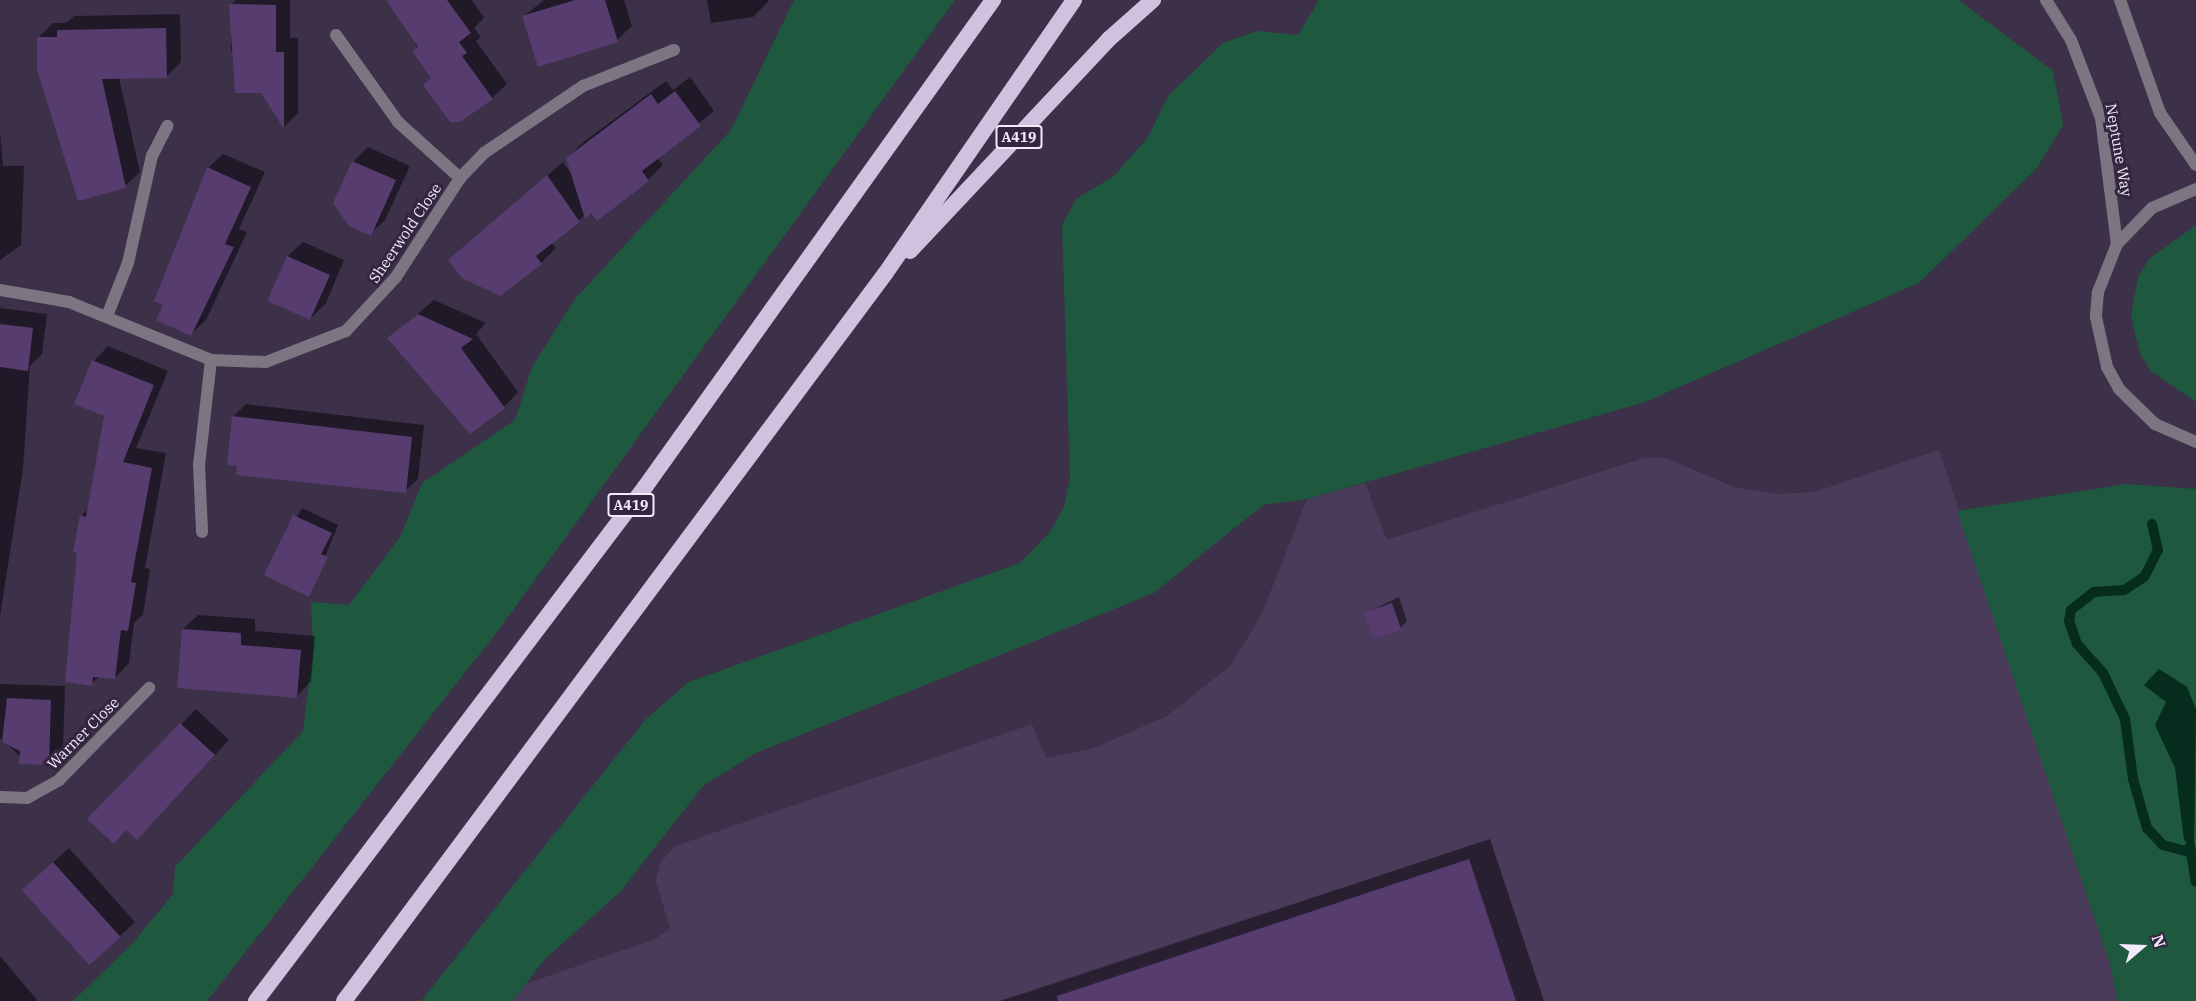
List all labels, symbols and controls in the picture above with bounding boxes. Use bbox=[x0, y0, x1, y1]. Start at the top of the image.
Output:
street label: Neptune Way bbox=[2102, 102, 2136, 198]
road number: A419 bbox=[995, 126, 1043, 148]
street label: Sheerwold Close bbox=[365, 180, 445, 286]
road number: A419 bbox=[607, 494, 655, 516]
street label: Warner Close bbox=[43, 693, 123, 773]
north arrow bbox=[2112, 917, 2172, 977]
text: N bbox=[2148, 932, 2171, 950]

